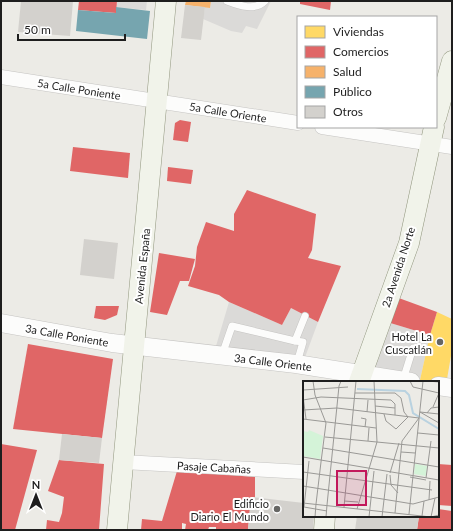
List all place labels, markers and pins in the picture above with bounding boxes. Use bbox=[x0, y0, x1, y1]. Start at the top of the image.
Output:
place label: Hotel La Cuscatlán bbox=[385, 330, 432, 356]
marker: Hotel La Cuscatlán bbox=[435, 337, 445, 347]
place label: Edificio Diario El Mundo bbox=[190, 497, 269, 523]
marker: Edificio Diario El Mundo bbox=[272, 504, 282, 514]

